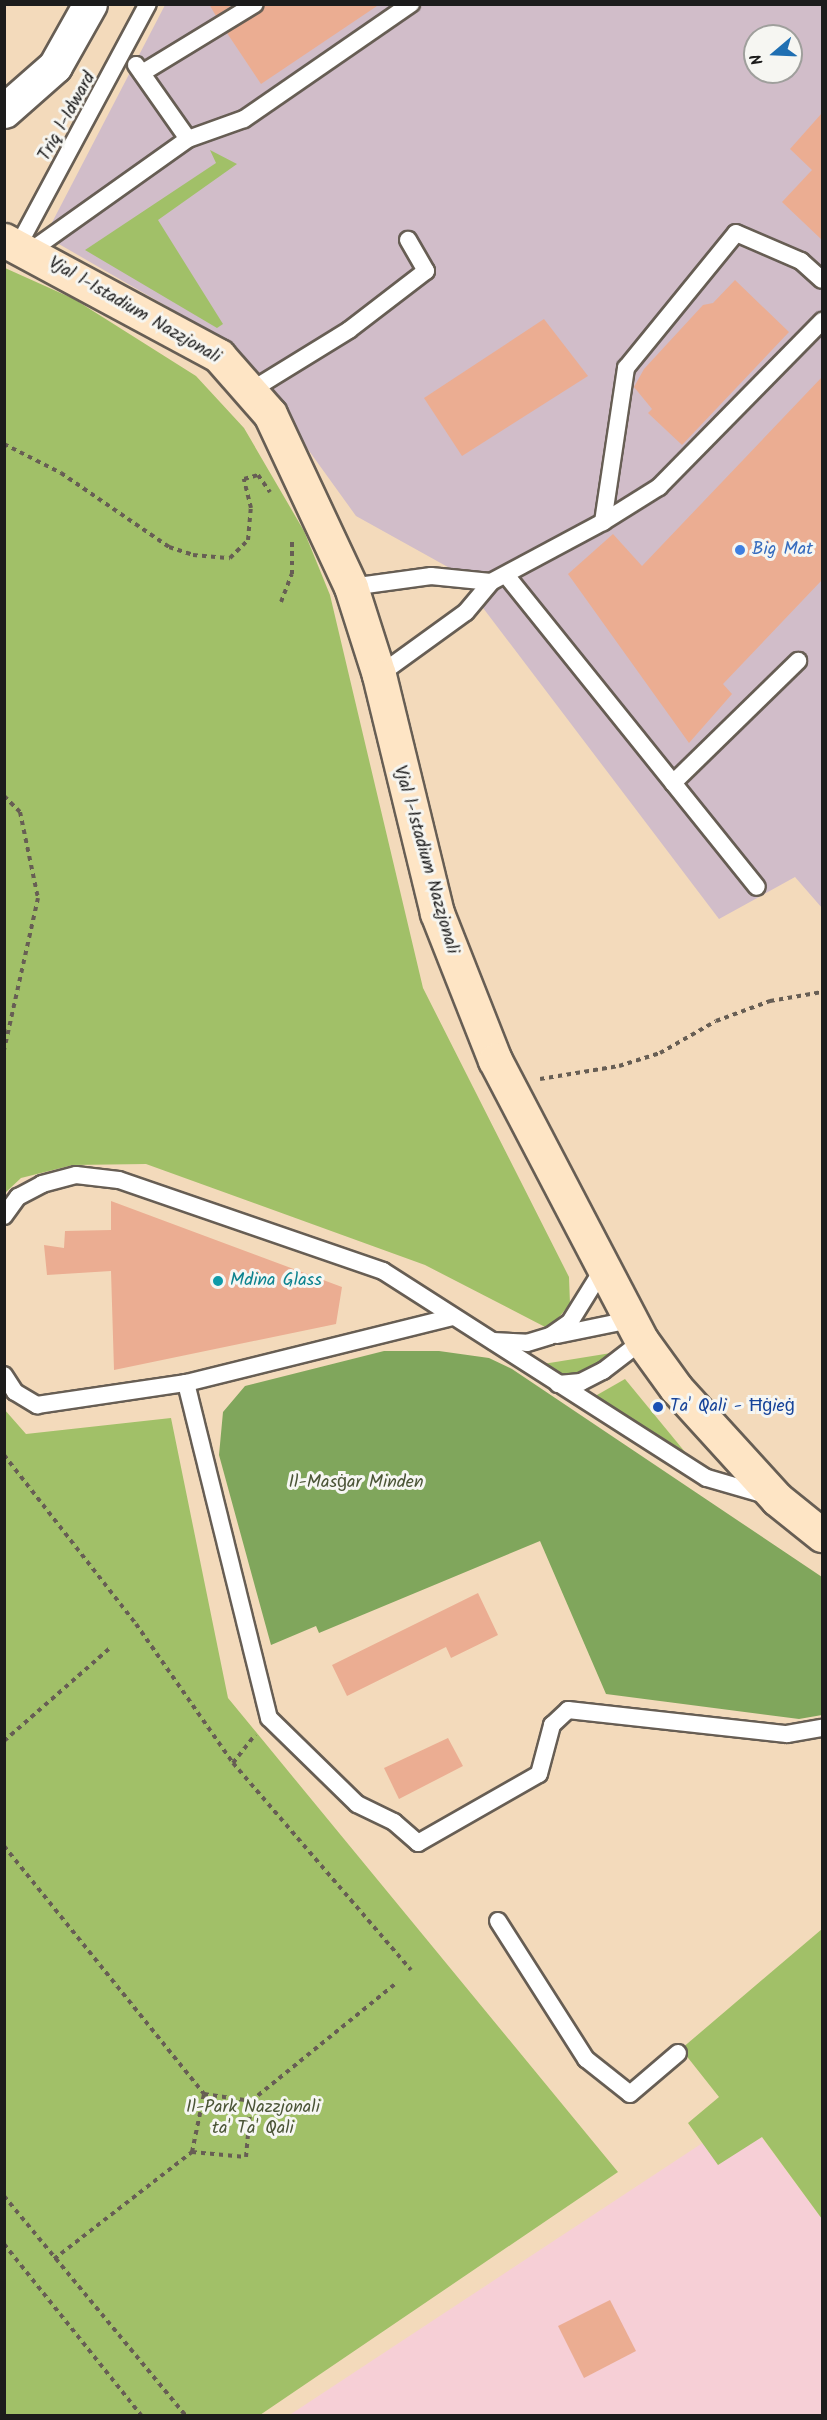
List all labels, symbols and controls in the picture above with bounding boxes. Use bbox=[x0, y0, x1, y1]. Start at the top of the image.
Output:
north arrow bbox=[743, 24, 803, 84]
text: N bbox=[744, 51, 771, 68]
street label: Triq l-Idward bbox=[35, 69, 101, 165]
street label: Vjal l-Istadium Nazzjonali bbox=[44, 253, 224, 369]
place label: Big Mat bbox=[752, 539, 813, 561]
marker: Big Mat bbox=[733, 543, 747, 557]
street label: Vjal l-Istadium Nazzjonali bbox=[388, 763, 462, 957]
place label: Mdina Glass bbox=[230, 1270, 322, 1292]
marker: Mdina Glass bbox=[211, 1274, 225, 1288]
place label: Ta' Qali - Ħġieġ bbox=[670, 1396, 795, 1418]
marker: Ta' Qali - Ħġieġ bbox=[651, 1400, 665, 1414]
park label: Il-Masġar Minden bbox=[289, 1472, 423, 1494]
park label: Il-Park Nazzjonali ta' Ta' Qali bbox=[186, 2098, 320, 2140]

